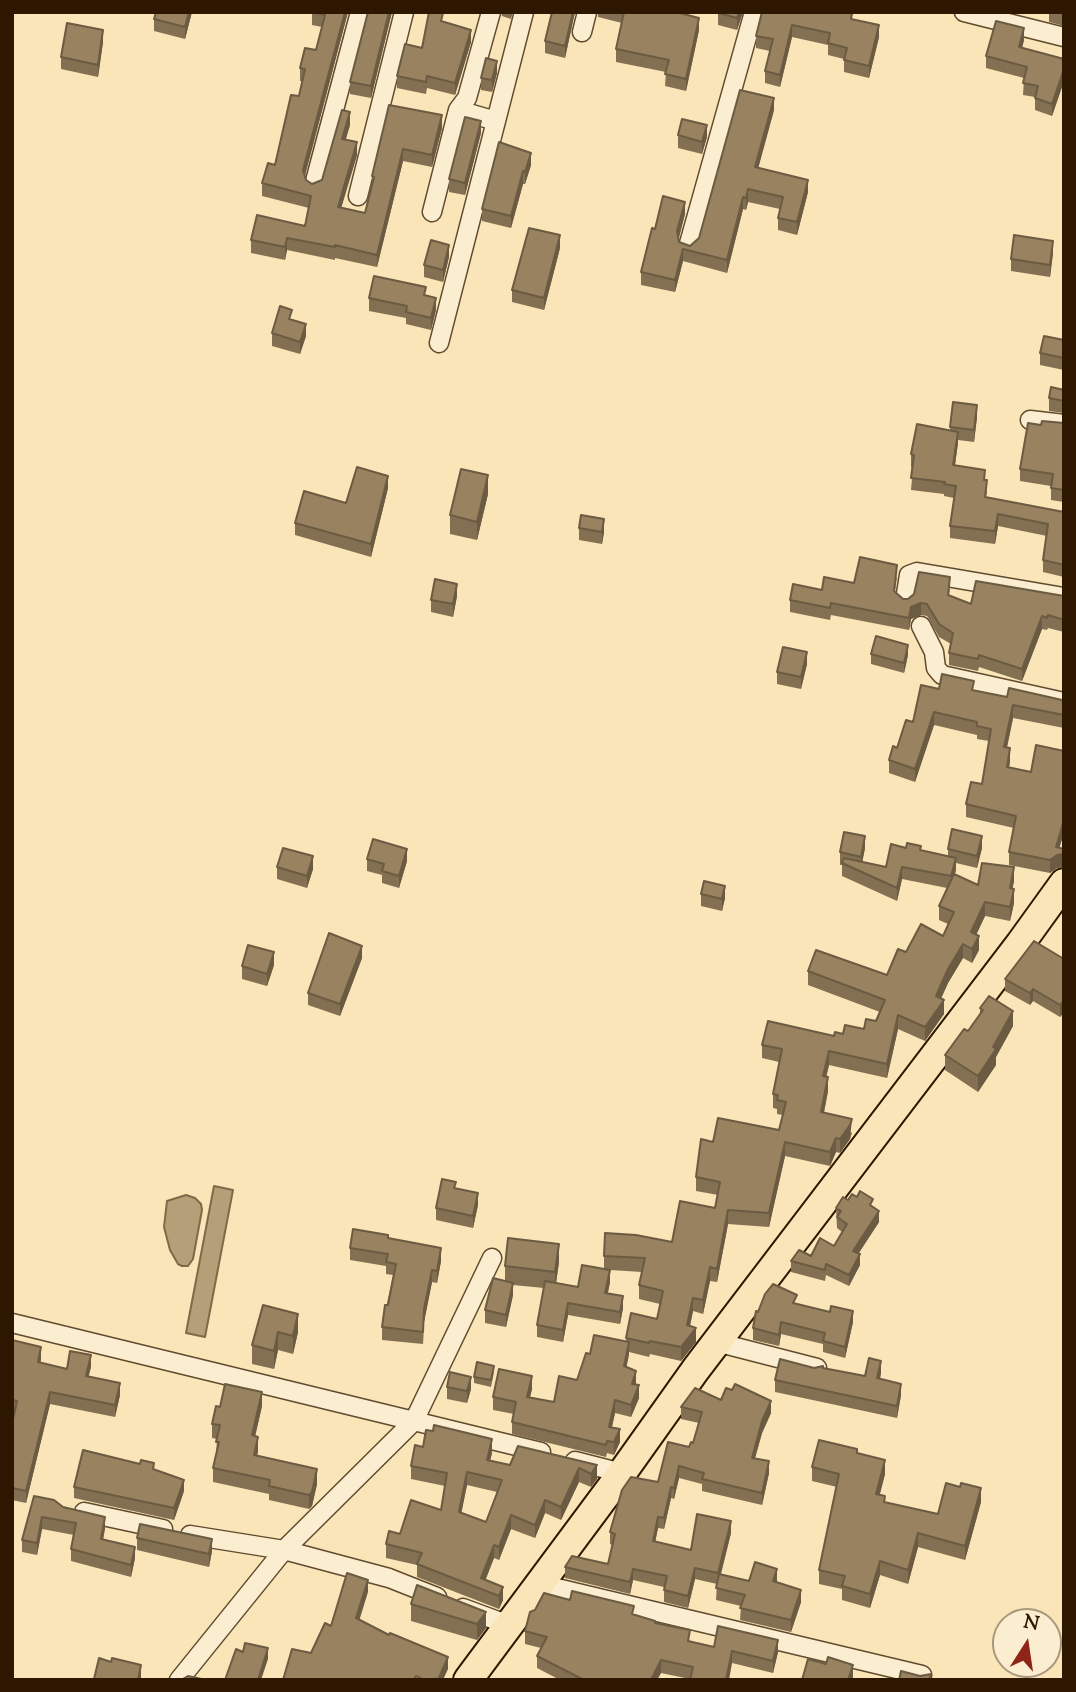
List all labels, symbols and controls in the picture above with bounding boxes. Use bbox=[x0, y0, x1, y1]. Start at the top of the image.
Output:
north arrow bbox=[992, 1608, 1062, 1678]
text: N bbox=[1021, 1609, 1041, 1639]

